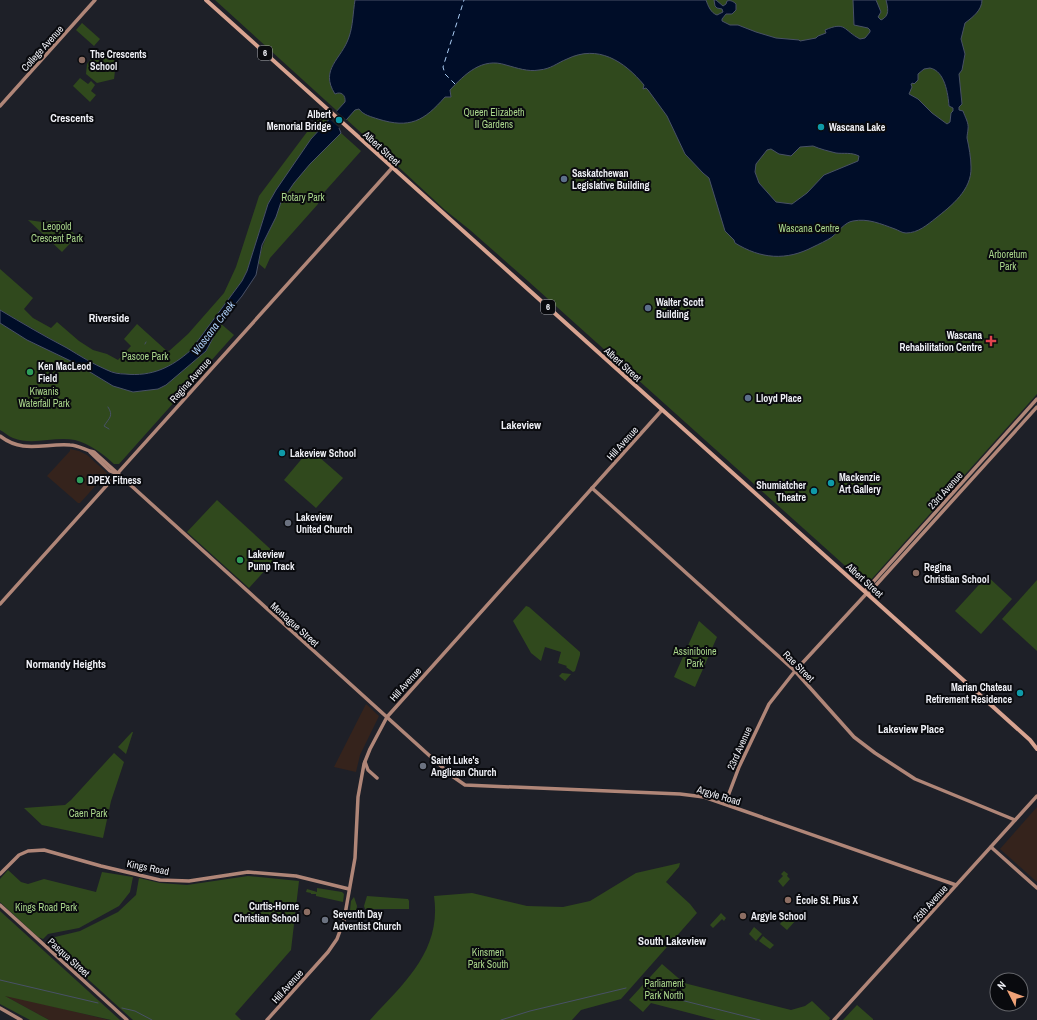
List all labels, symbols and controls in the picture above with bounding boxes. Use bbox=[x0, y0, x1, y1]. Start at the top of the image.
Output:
street label: College Avenue bbox=[18, 22, 67, 74]
road number: 6 bbox=[258, 46, 272, 60]
place label: The Crescents School bbox=[90, 48, 147, 73]
marker: The Crescents School bbox=[77, 55, 87, 65]
park label: Queen Elizabeth II Gardens bbox=[463, 106, 525, 131]
place label: Albert Memorial Bridge bbox=[267, 108, 331, 133]
district label: Crescents bbox=[50, 111, 94, 125]
marker: Albert Memorial Bridge bbox=[334, 115, 344, 125]
place label: Wascana Lake bbox=[829, 121, 886, 134]
marker: Wascana Lake bbox=[816, 122, 826, 132]
street label: Albert Street bbox=[360, 128, 403, 169]
place label: Saskatchewan Legislative Building bbox=[572, 167, 649, 192]
marker: Saskatchewan Legislative Building bbox=[559, 174, 569, 184]
park label: Rotary Park bbox=[281, 191, 326, 204]
park label: Leopold Crescent Park bbox=[31, 220, 84, 245]
park label: Wascana Centre bbox=[779, 222, 840, 235]
park label: Arboretum Park bbox=[988, 248, 1027, 273]
place label: Walter Scott Building bbox=[656, 296, 704, 321]
water label: Wascana Creek bbox=[188, 298, 238, 358]
road number: 6 bbox=[541, 300, 555, 314]
marker: Walter Scott Building bbox=[643, 303, 653, 313]
district label: Riverside bbox=[89, 311, 129, 325]
place label: Wascana Rehabilitation Centre bbox=[900, 329, 982, 354]
marker: Wascana Rehabilitation Centre bbox=[985, 335, 997, 347]
street label: Albert Street bbox=[601, 344, 644, 385]
park label: Pascoe Park bbox=[122, 350, 169, 363]
street label: Regina Avenue bbox=[167, 355, 214, 405]
place label: Ken MacLeod Field bbox=[38, 360, 91, 385]
marker: Ken MacLeod Field bbox=[25, 367, 35, 377]
park label: Kiwanis Waterfall Park bbox=[18, 385, 70, 410]
place label: Lloyd Place bbox=[756, 392, 802, 405]
marker: Lloyd Place bbox=[743, 393, 753, 403]
district label: Lakeview bbox=[501, 418, 541, 432]
street label: Hill Avenue bbox=[604, 423, 641, 463]
place label: Lakeview School bbox=[290, 447, 356, 460]
marker: Lakeview School bbox=[277, 448, 287, 458]
street label: 23rd Avenue bbox=[925, 469, 966, 512]
place label: Mackenzie Art Gallery bbox=[839, 471, 881, 496]
place label: DPEX Fitness bbox=[88, 474, 142, 487]
marker: DPEX Fitness bbox=[75, 475, 85, 485]
marker: Mackenzie Art Gallery bbox=[826, 478, 836, 488]
place label: Shumiatcher Theatre bbox=[756, 479, 807, 504]
marker: Shumiatcher Theatre bbox=[809, 486, 819, 496]
place label: Lakeview United Church bbox=[296, 511, 353, 536]
marker: Lakeview United Church bbox=[283, 518, 293, 528]
place label: Lakeview Pump Track bbox=[248, 548, 295, 573]
marker: Lakeview Pump Track bbox=[235, 555, 245, 565]
street label: Albert Street bbox=[843, 560, 886, 601]
place label: Regina Christian School bbox=[924, 561, 989, 586]
marker: Regina Christian School bbox=[911, 568, 921, 578]
street label: Montague Street bbox=[268, 599, 322, 650]
park label: Assiniboine Park bbox=[672, 645, 717, 670]
street label: Rae Street bbox=[780, 648, 818, 685]
district label: Normandy Heights bbox=[26, 657, 106, 671]
street label: Hill Avenue bbox=[387, 664, 424, 704]
place label: Marian Chateau Retirement Residence bbox=[926, 681, 1012, 706]
marker: Marian Chateau Retirement Residence bbox=[1015, 688, 1025, 698]
district label: Lakeview Place bbox=[878, 722, 944, 736]
street label: 23rd Avenue bbox=[724, 724, 755, 772]
place label: Saint Luke's Anglican Church bbox=[431, 754, 497, 779]
marker: Saint Luke's Anglican Church bbox=[418, 761, 428, 771]
street label: Argyle Road bbox=[694, 782, 742, 808]
park label: Caen Park bbox=[69, 807, 108, 820]
street label: Kings Road bbox=[126, 857, 170, 878]
street label: 25th Avenue bbox=[910, 882, 951, 925]
place label: École St. Pius X bbox=[796, 894, 859, 907]
marker: École St. Pius X bbox=[783, 895, 793, 905]
place label: Curtis-Horne Christian School bbox=[234, 900, 299, 925]
park label: Kings Road Park bbox=[15, 901, 78, 914]
marker: Curtis-Horne Christian School bbox=[302, 907, 312, 917]
place label: Seventh Day Adventist Church bbox=[333, 908, 401, 933]
place label: Argyle School bbox=[751, 910, 806, 923]
marker: Argyle School bbox=[738, 911, 748, 921]
marker: Seventh Day Adventist Church bbox=[320, 915, 330, 925]
district label: South Lakeview bbox=[638, 934, 706, 948]
street label: Pasqua Street bbox=[45, 935, 93, 980]
park label: Kinsmen Park South bbox=[468, 946, 508, 971]
street label: Hill Avenue bbox=[269, 966, 306, 1006]
north arrow bbox=[989, 972, 1029, 1012]
park label: Parliament Park North bbox=[644, 977, 685, 1002]
text: N bbox=[994, 978, 1009, 992]

